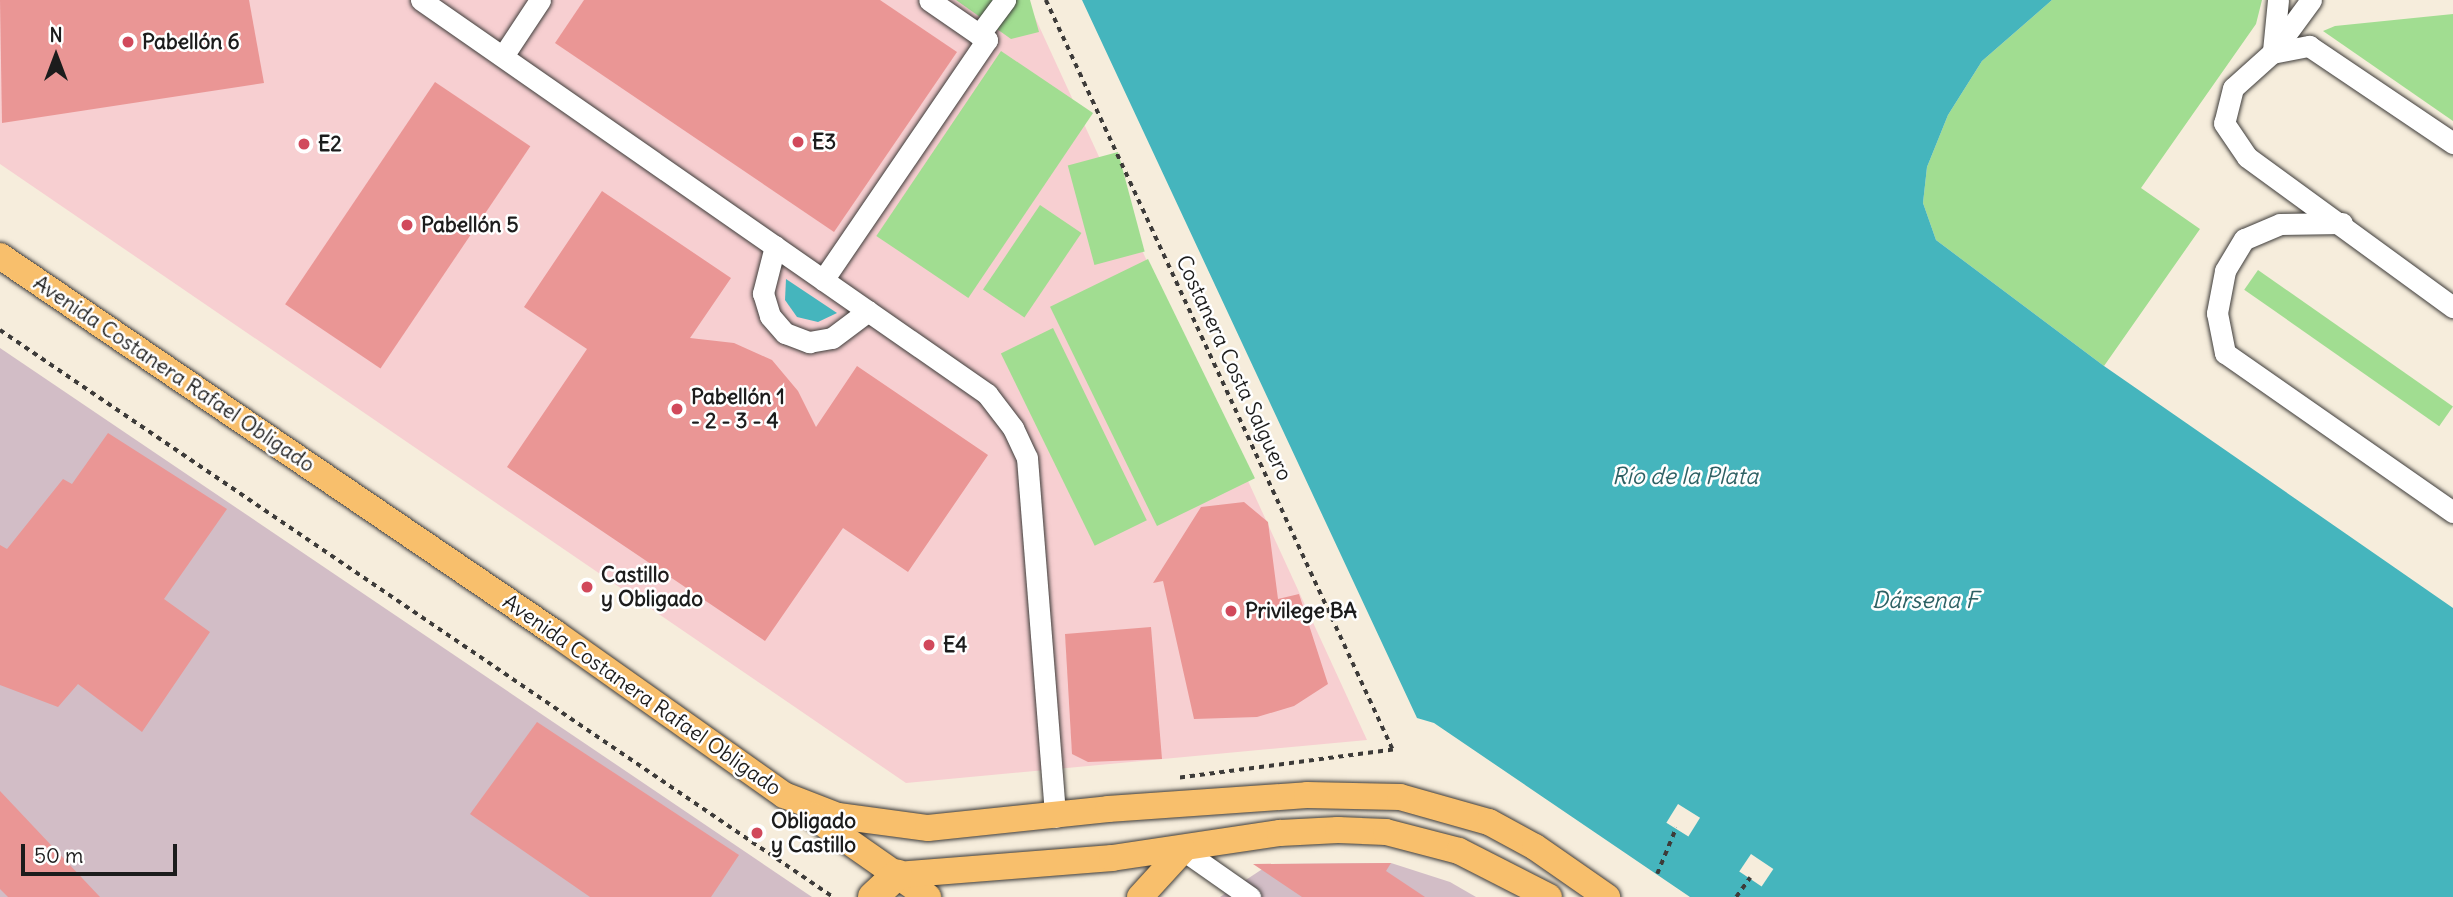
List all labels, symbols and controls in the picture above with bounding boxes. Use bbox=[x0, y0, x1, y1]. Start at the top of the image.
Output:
north arrow bbox=[21, 21, 91, 91]
text: N bbox=[49, 23, 63, 47]
place label: Pabellón 6 bbox=[142, 29, 240, 55]
marker: Pabellón 6 bbox=[120, 34, 136, 50]
place label: E3 bbox=[812, 129, 836, 155]
place label: E2 bbox=[318, 131, 342, 157]
marker: E3 bbox=[790, 134, 806, 150]
marker: E2 bbox=[296, 136, 312, 152]
place label: Pabellón 5 bbox=[421, 212, 518, 238]
marker: Pabellón 5 bbox=[399, 217, 415, 233]
street label: Costanera Costa Salguero bbox=[1171, 251, 1297, 485]
street label: Avenida Costanera Rafael Obligado bbox=[29, 270, 319, 478]
place label: Pabellón 1 - 2 - 3 - 4 bbox=[691, 384, 785, 434]
marker: Pabellón 1 - 2 - 3 - 4 bbox=[669, 401, 685, 417]
water label: Río de la Plata bbox=[1612, 462, 1758, 490]
place label: Castillo y Obligado bbox=[601, 562, 703, 612]
marker: Castillo y Obligado bbox=[579, 579, 595, 595]
water label: Dársena F bbox=[1872, 586, 1978, 614]
street label: Avenida Costanera Rafael Obligado bbox=[498, 589, 786, 801]
place label: Privilege BA bbox=[1245, 598, 1357, 624]
marker: Privilege BA bbox=[1223, 603, 1239, 619]
place label: E4 bbox=[943, 632, 967, 658]
marker: E4 bbox=[921, 637, 937, 653]
place label: Obligado y Castillo bbox=[771, 808, 856, 858]
marker: Obligado y Castillo bbox=[749, 825, 765, 841]
scale bar bbox=[24, 830, 180, 874]
text: 50 m bbox=[34, 842, 83, 869]

